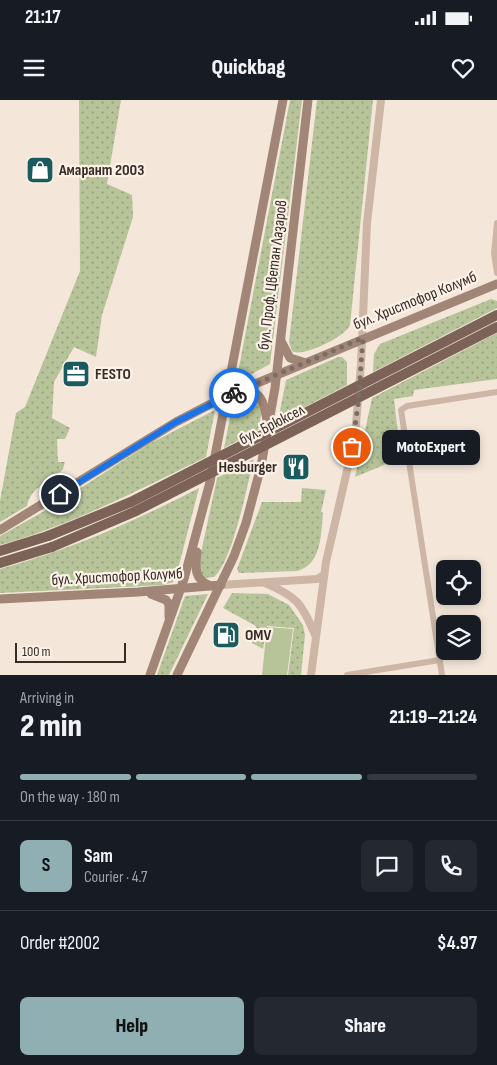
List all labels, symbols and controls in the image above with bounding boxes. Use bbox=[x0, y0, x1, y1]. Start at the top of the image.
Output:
text: 21:17 bbox=[25, 6, 61, 29]
icon: menu bbox=[20, 54, 48, 82]
text: Quickbag bbox=[212, 54, 285, 81]
icon: heart bbox=[449, 54, 477, 82]
shop icon: Амарант 2003 bbox=[25, 155, 55, 185]
place label: Амарант 2003 bbox=[58, 161, 144, 180]
street label: бул. Проф. Цветан Лазаров bbox=[254, 199, 292, 351]
street label: бул. Христофор Колумб bbox=[351, 268, 479, 334]
office icon: FESTO bbox=[61, 359, 91, 389]
place label: FESTO bbox=[95, 365, 131, 384]
courier bbox=[209, 368, 259, 418]
icon: bike bbox=[220, 379, 248, 407]
street label: бул. Брюксел bbox=[236, 400, 308, 450]
pin bbox=[331, 426, 373, 468]
callout: MotoExpert bbox=[382, 430, 480, 464]
icon: bag bbox=[338, 433, 366, 461]
text: MotoExpert bbox=[396, 438, 466, 457]
restaurant icon: Hesburger bbox=[281, 452, 311, 482]
place label: Hesburger bbox=[219, 458, 277, 477]
pin bbox=[39, 473, 81, 515]
icon: home bbox=[46, 480, 74, 508]
map controls bbox=[436, 560, 481, 660]
button: locate bbox=[436, 560, 481, 605]
street label: бул. Христофор Колумб bbox=[51, 564, 183, 590]
button: layers bbox=[436, 615, 481, 660]
fuel station icon: OMV bbox=[211, 620, 241, 650]
place label: OMV bbox=[245, 626, 271, 645]
scale bar bbox=[15, 640, 126, 663]
text: 100 m bbox=[22, 643, 51, 660]
text: Arriving in bbox=[20, 689, 74, 708]
text: 21:19–21:24 bbox=[389, 706, 477, 729]
text: 2 min bbox=[20, 707, 82, 746]
text: On the way · 180 m bbox=[20, 788, 120, 807]
button: chat bbox=[361, 840, 413, 892]
button: phone bbox=[425, 840, 477, 892]
text: Sam bbox=[84, 845, 113, 868]
text: S bbox=[42, 854, 50, 877]
text: Courier · 4.7 bbox=[84, 868, 147, 887]
text: Order #2002 bbox=[20, 932, 100, 955]
text: $4.97 bbox=[437, 932, 477, 955]
button: Help bbox=[20, 997, 244, 1055]
button: Share bbox=[254, 997, 477, 1055]

